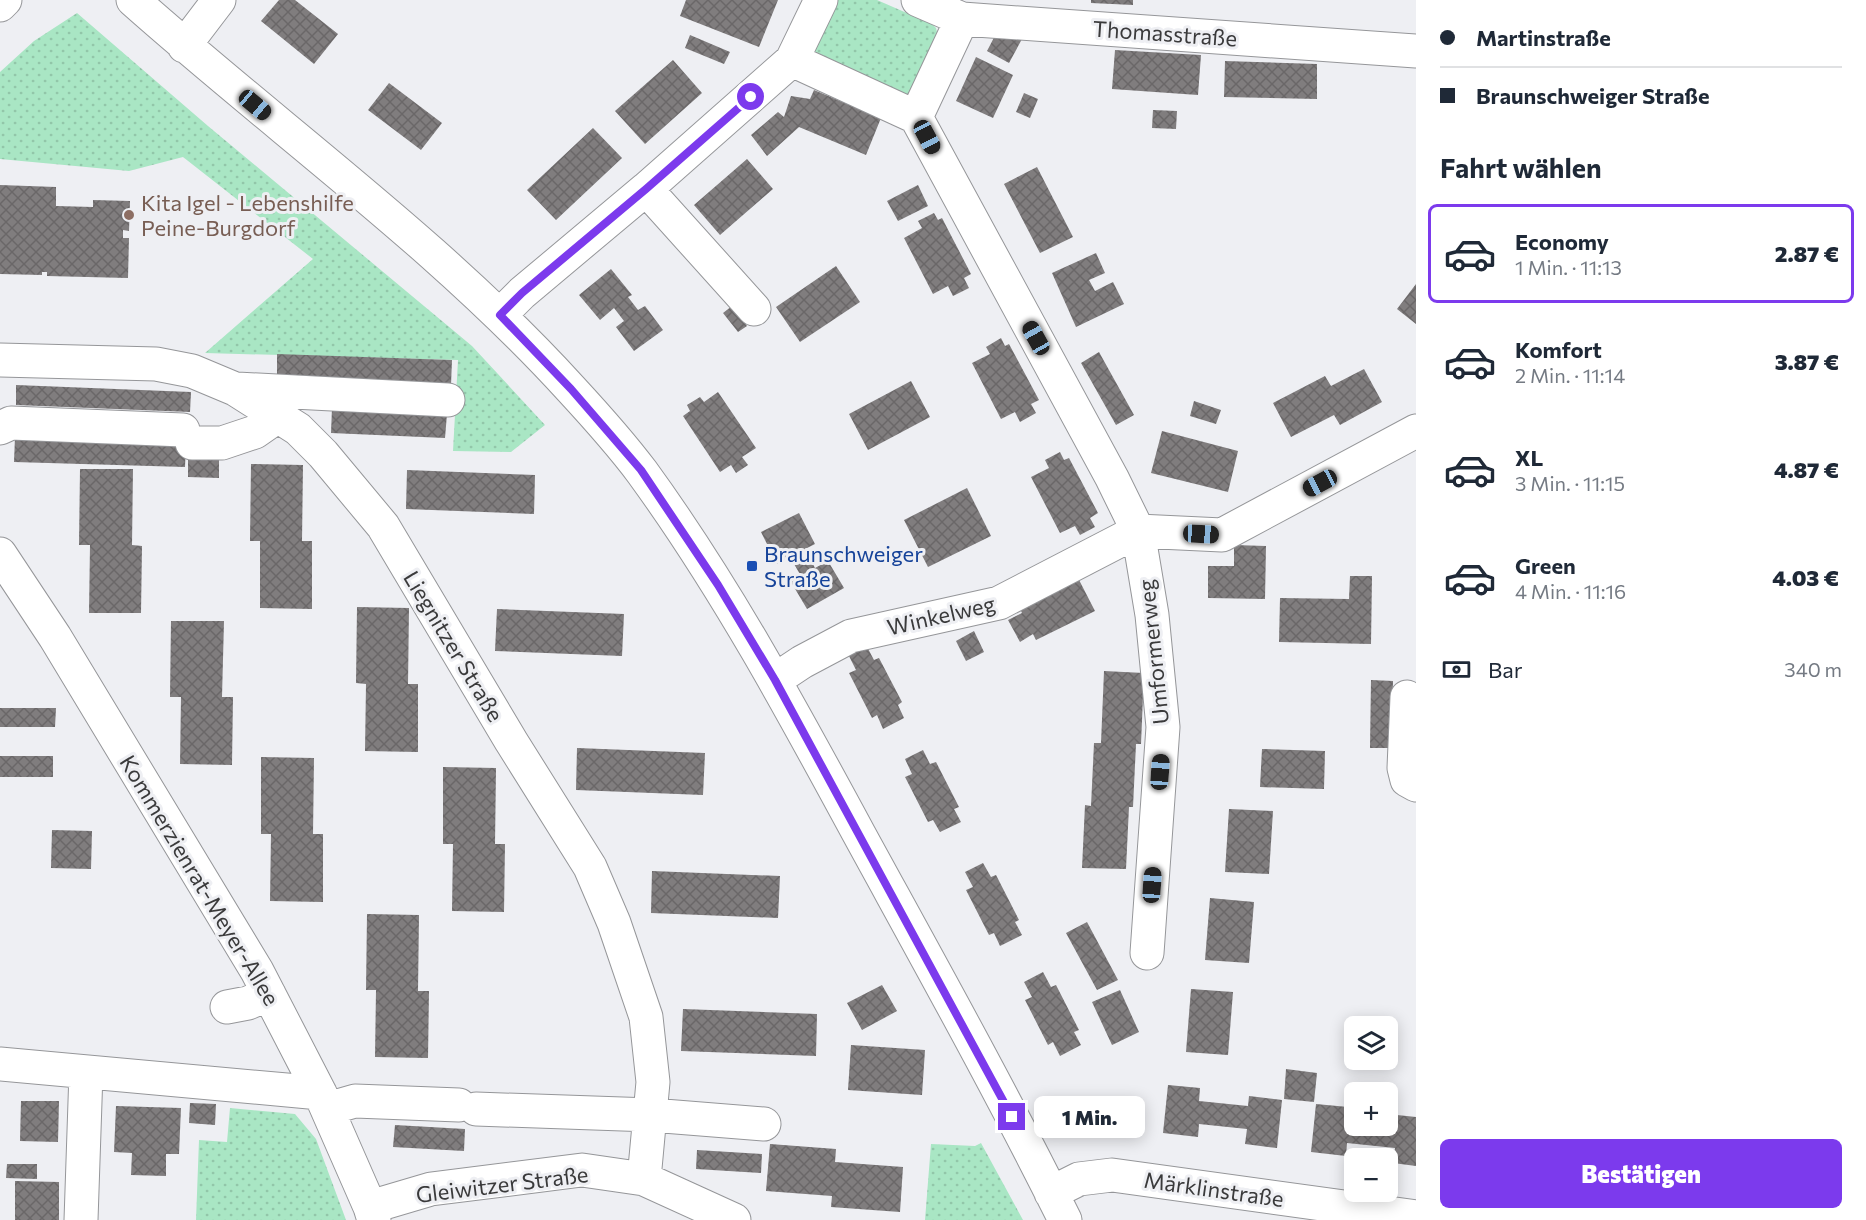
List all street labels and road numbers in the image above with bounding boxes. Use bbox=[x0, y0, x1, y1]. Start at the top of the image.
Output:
street label: Thomasstraße bbox=[1092, 14, 1238, 52]
street label: Liegnitzer Straße bbox=[398, 566, 510, 726]
street label: Umformerweg bbox=[1132, 578, 1174, 726]
street label: Winkelweg bbox=[884, 589, 998, 641]
street label: Kommerzienrat-Meyer-Allee bbox=[114, 750, 286, 1010]
street label: Gleiwitzer Straße bbox=[414, 1160, 590, 1208]
street label: Märklinstraße bbox=[1142, 1166, 1286, 1212]

